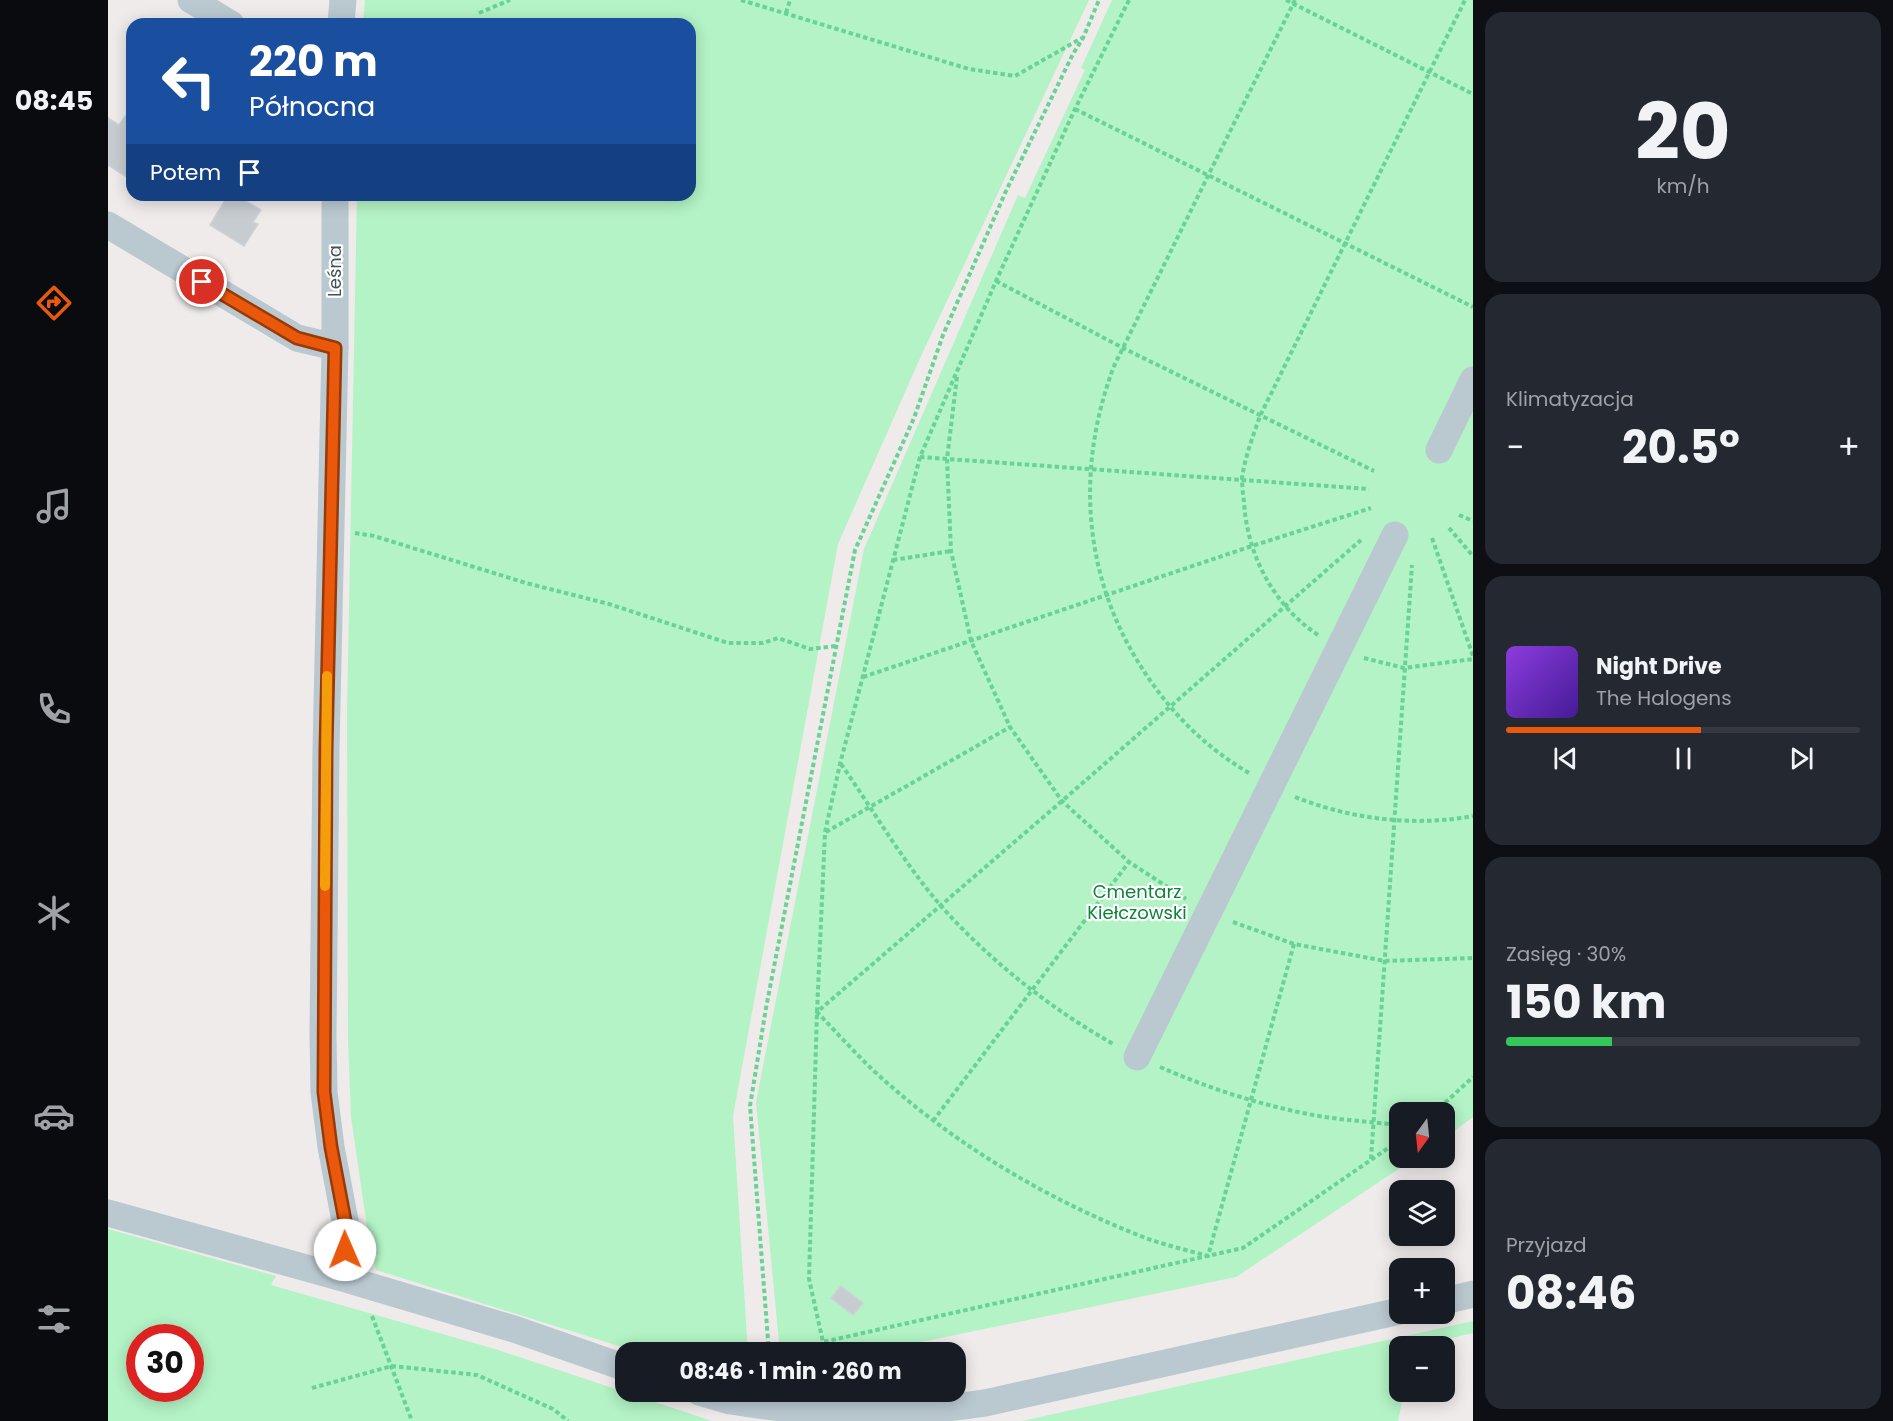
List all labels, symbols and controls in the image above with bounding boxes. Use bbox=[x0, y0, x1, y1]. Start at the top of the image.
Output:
text: 220 m bbox=[249, 32, 378, 91]
icon: left bbox=[150, 42, 228, 120]
text: 20 bbox=[1635, 77, 1731, 186]
text: 08:45 bbox=[15, 82, 93, 119]
text: Północna bbox=[249, 88, 375, 125]
icon: arrive bbox=[233, 156, 266, 189]
text: Potem bbox=[150, 157, 221, 188]
text: km/h bbox=[1656, 172, 1710, 200]
street label: Leśna bbox=[322, 245, 347, 297]
pin bbox=[176, 256, 227, 307]
icon: arrive bbox=[185, 265, 218, 298]
icon: directions bbox=[33, 282, 75, 324]
text: Klimatyzacja bbox=[1506, 385, 1634, 413]
text: 20.5° bbox=[1622, 416, 1740, 479]
text: − bbox=[1506, 424, 1524, 471]
text: + bbox=[1837, 424, 1860, 471]
icon: music bbox=[33, 485, 75, 527]
text: Night Drive bbox=[1596, 651, 1722, 682]
text: The Halogens bbox=[1596, 684, 1732, 712]
icon: phone bbox=[33, 688, 75, 730]
icon: previous bbox=[1549, 742, 1582, 775]
icon: pause bbox=[1667, 742, 1700, 775]
icon: next bbox=[1785, 742, 1818, 775]
park label: Cmentarz Kiełczowski bbox=[1087, 879, 1187, 925]
icon: climate bbox=[33, 892, 75, 934]
text: Zasięg · 30% bbox=[1506, 940, 1626, 968]
text: 150 km bbox=[1506, 971, 1667, 1034]
icon: car bbox=[33, 1095, 75, 1137]
north arrow bbox=[1389, 1102, 1455, 1168]
map controls bbox=[1389, 1102, 1455, 1402]
button: layers bbox=[1389, 1180, 1455, 1246]
position arrow bbox=[313, 1218, 377, 1282]
text: Przyjazd bbox=[1506, 1231, 1587, 1259]
button: + bbox=[1389, 1258, 1455, 1324]
text: 08:46 bbox=[1506, 1262, 1636, 1325]
icon: filters bbox=[33, 1298, 75, 1340]
speed limit sign: 30 bbox=[126, 1324, 204, 1402]
button: − bbox=[1389, 1336, 1455, 1402]
text: 08:46 · 1 min · 260 m bbox=[679, 1356, 902, 1387]

